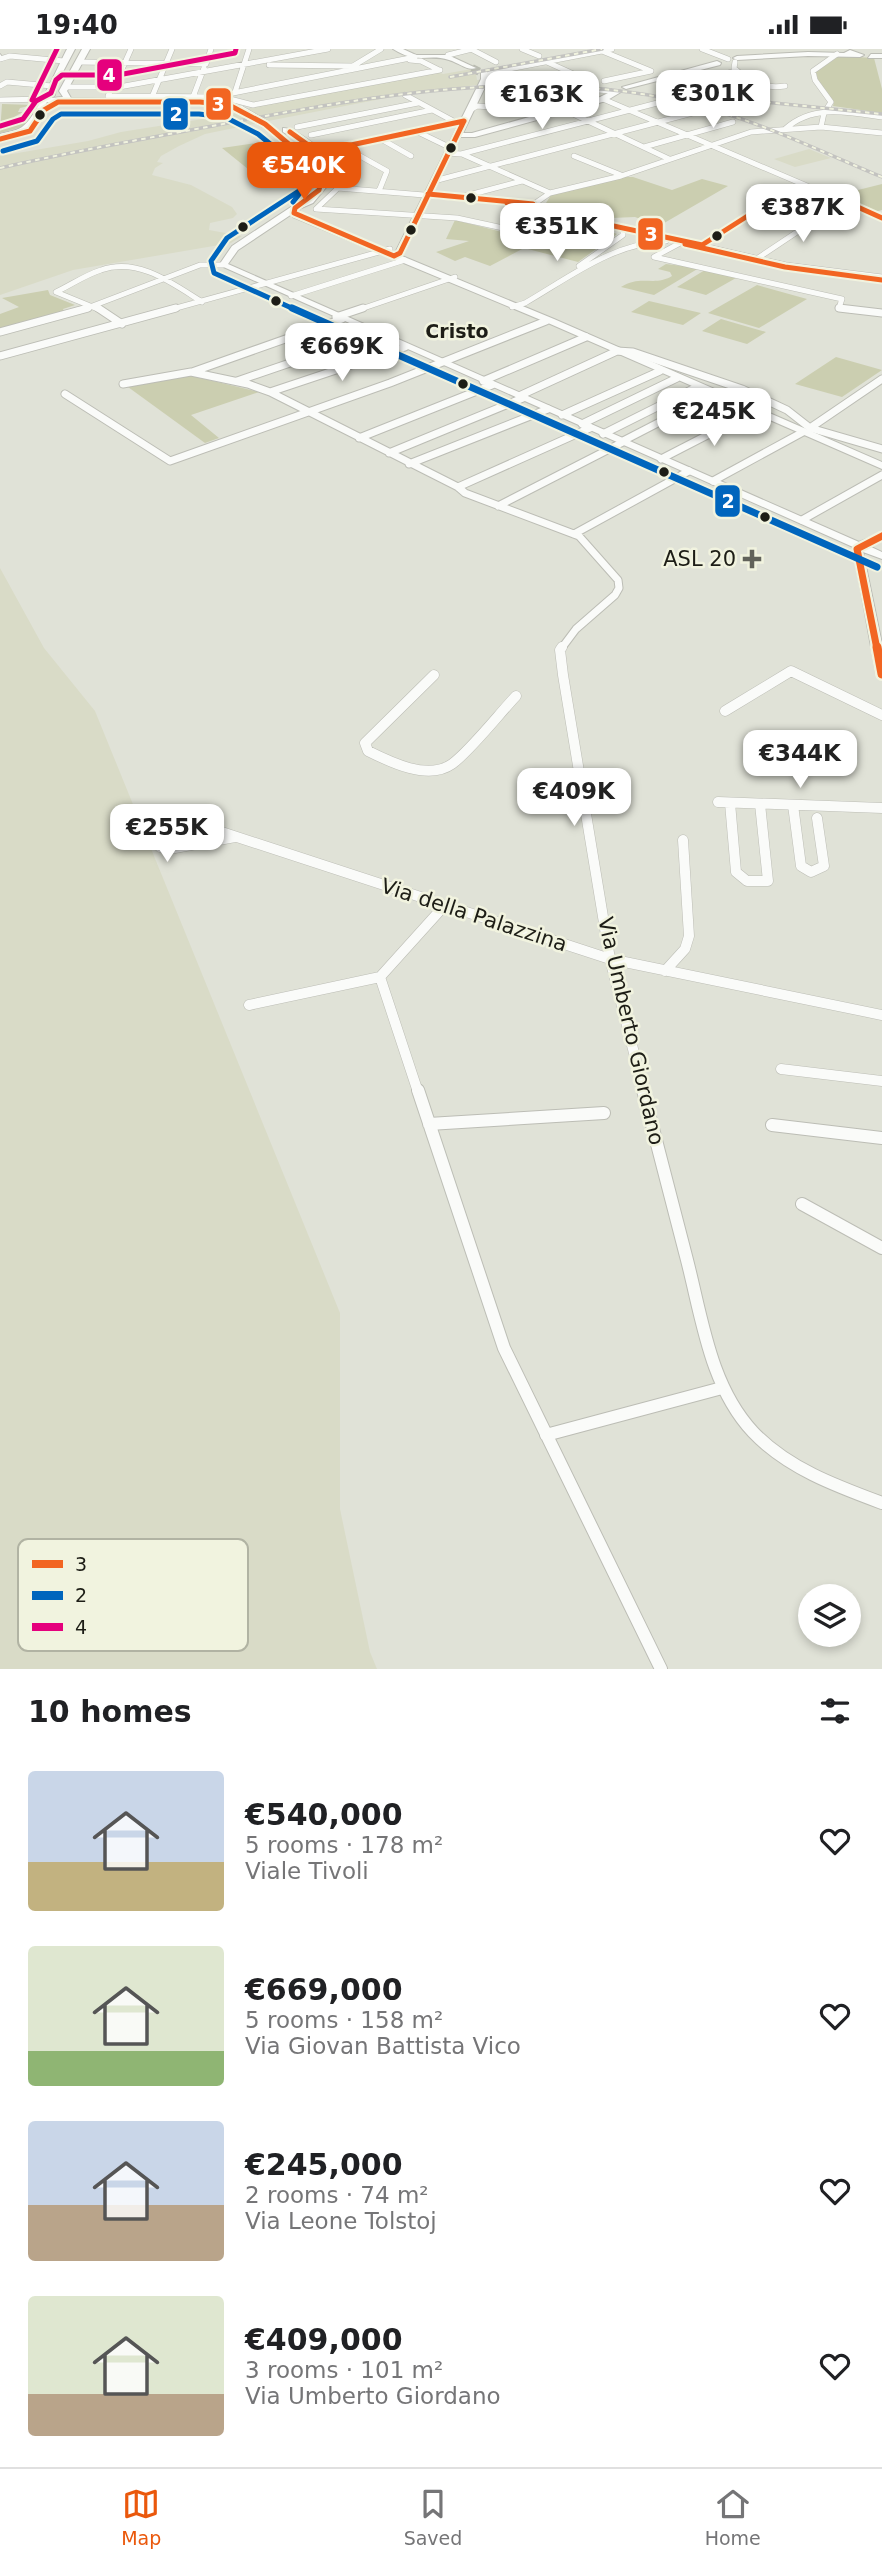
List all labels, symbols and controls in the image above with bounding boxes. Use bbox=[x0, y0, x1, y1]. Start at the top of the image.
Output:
text: 19:40 bbox=[35, 10, 118, 40]
line badge: 4 bbox=[96, 58, 123, 92]
text: 4 bbox=[102, 64, 116, 86]
pin: €163K bbox=[493, 71, 591, 131]
pin: €301K bbox=[664, 71, 762, 130]
text: €301K bbox=[672, 80, 754, 106]
text: €163K bbox=[501, 81, 583, 107]
line badge: 3 bbox=[205, 87, 232, 121]
text: 3 bbox=[211, 93, 225, 115]
line badge: 2 bbox=[162, 97, 189, 131]
text: 2 bbox=[169, 103, 183, 125]
unlabelled marker bbox=[33, 108, 47, 122]
unlabelled marker bbox=[444, 141, 458, 155]
pin: €540K bbox=[255, 143, 353, 202]
text: €540K bbox=[263, 152, 345, 178]
pin: €387K bbox=[754, 185, 852, 244]
unlabelled marker bbox=[464, 191, 478, 205]
text: €387K bbox=[762, 194, 844, 220]
pin: €351K bbox=[508, 203, 606, 263]
text: €351K bbox=[516, 213, 598, 239]
line badge: 3 bbox=[637, 217, 664, 251]
unlabelled marker bbox=[236, 220, 250, 234]
unlabelled marker bbox=[404, 223, 418, 237]
text: 3 bbox=[644, 223, 658, 245]
unlabelled marker bbox=[710, 229, 724, 243]
unlabelled marker bbox=[269, 294, 283, 308]
district label: Cristo bbox=[425, 320, 489, 342]
pin: €669K bbox=[293, 323, 391, 383]
text: €669K bbox=[301, 333, 383, 359]
unlabelled marker bbox=[456, 377, 470, 391]
pin: €245K bbox=[665, 389, 763, 448]
text: €245K bbox=[673, 398, 755, 424]
unlabelled marker bbox=[657, 465, 671, 479]
line badge: 2 bbox=[714, 484, 741, 518]
text: 2 bbox=[721, 490, 735, 512]
unlabelled marker bbox=[758, 510, 772, 524]
place label: ASL 20 bbox=[663, 547, 736, 571]
marker: ASL 20 bbox=[742, 549, 762, 569]
pin: €344K bbox=[751, 731, 849, 790]
text: €344K bbox=[759, 740, 841, 766]
pin: €409K bbox=[525, 769, 623, 828]
text: €409K bbox=[533, 778, 615, 804]
pin: €255K bbox=[118, 805, 216, 864]
text: €255K bbox=[126, 814, 208, 840]
street label: Via della Palazzina bbox=[378, 874, 570, 956]
street label: Via Umberto Giordano bbox=[593, 915, 669, 1147]
legend bbox=[18, 1539, 248, 1651]
text: 3 bbox=[75, 1553, 87, 1575]
text: 2 bbox=[75, 1584, 87, 1606]
map controls bbox=[798, 1584, 861, 1647]
button: layers bbox=[798, 1584, 861, 1647]
text: 4 bbox=[75, 1616, 87, 1638]
icon: filters bbox=[816, 1692, 854, 1730]
text: 10 homes bbox=[28, 1694, 192, 1729]
text: €540,000 bbox=[245, 1797, 403, 1832]
icon: home bbox=[84, 1799, 168, 1883]
icon: heart bbox=[816, 1822, 854, 1860]
text: 5 rooms · 178 m² bbox=[245, 1832, 443, 1858]
text: Viale Tivoli bbox=[245, 1858, 369, 1884]
text: €669,000 bbox=[245, 1972, 403, 2007]
icon: home bbox=[84, 1974, 168, 2058]
icon: heart bbox=[816, 1997, 854, 2035]
text: 5 rooms · 158 m² bbox=[245, 2007, 443, 2033]
text: Via Giovan Battista Vico bbox=[245, 2033, 521, 2059]
text: €245,000 bbox=[245, 2147, 403, 2182]
icon: home bbox=[84, 2149, 168, 2233]
icon: heart bbox=[816, 2172, 854, 2210]
text: 2 rooms · 74 m² bbox=[245, 2182, 429, 2208]
text: Via Leone Tolstoj bbox=[245, 2208, 437, 2234]
text: €409,000 bbox=[245, 2322, 403, 2357]
icon: home bbox=[84, 2324, 168, 2408]
icon: heart bbox=[816, 2347, 854, 2385]
text: 3 rooms · 101 m² bbox=[245, 2357, 443, 2383]
text: Via Umberto Giordano bbox=[245, 2383, 501, 2409]
tab: Map bbox=[121, 2485, 161, 2549]
tab: Saved bbox=[404, 2485, 462, 2549]
tab: Home bbox=[705, 2485, 761, 2549]

